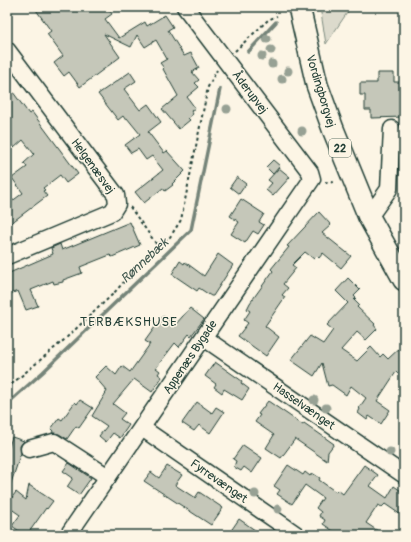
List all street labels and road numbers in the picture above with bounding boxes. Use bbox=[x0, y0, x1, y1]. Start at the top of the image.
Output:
street label: Vordingborgvej bbox=[302, 53, 339, 129]
street label: Åderupvej bbox=[229, 67, 272, 117]
street label: Helgenæsvej bbox=[68, 136, 118, 197]
road number: 22 bbox=[329, 139, 351, 157]
street label: Appenæs Bygade bbox=[160, 317, 221, 397]
street label: Hasselvænget bbox=[270, 379, 338, 433]
street label: Fyrrevænget bbox=[187, 456, 250, 507]

